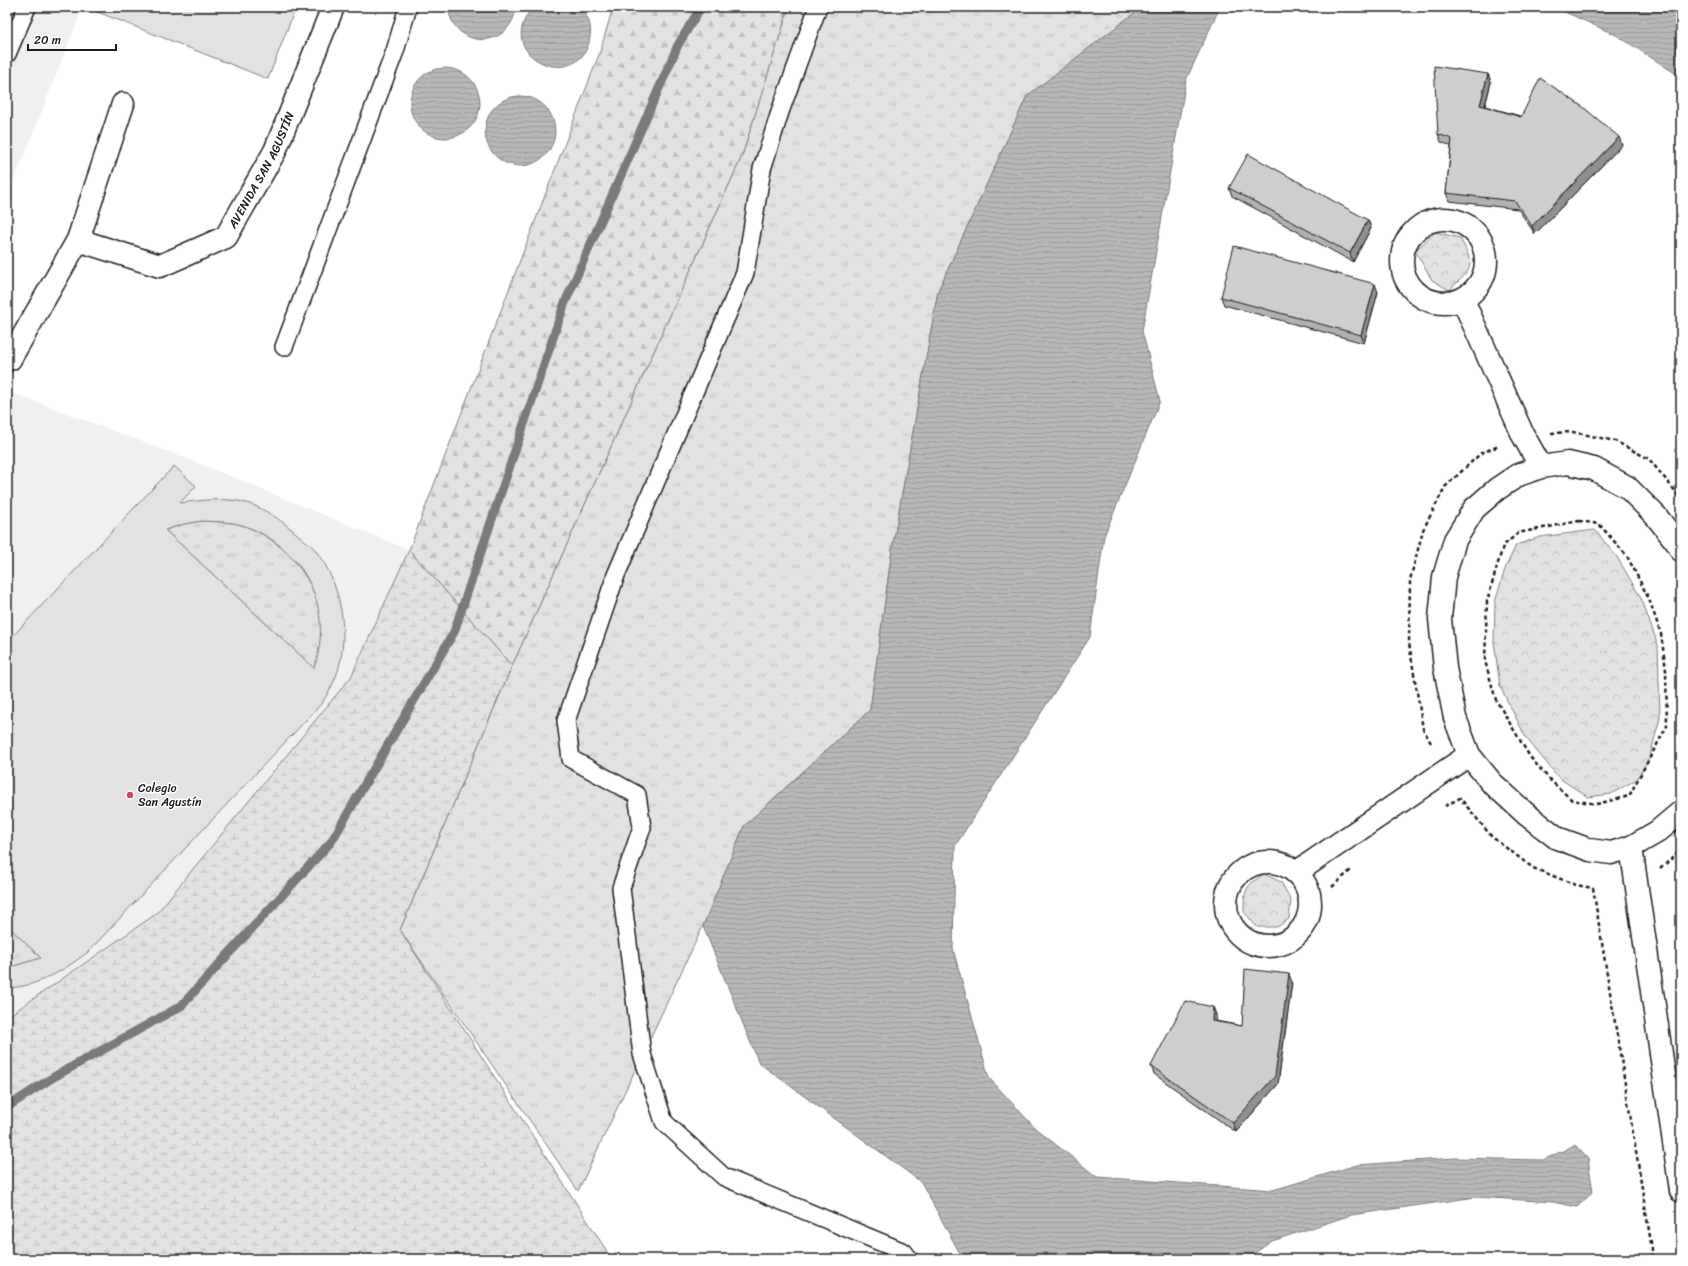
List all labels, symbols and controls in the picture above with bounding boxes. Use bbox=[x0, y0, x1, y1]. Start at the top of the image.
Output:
scale bar bbox=[28, 26, 116, 52]
text: 20 m bbox=[34, 29, 61, 51]
street label: AVENIDA SAN AGUSTÍN bbox=[221, 108, 301, 234]
place label: Colegio San Agustín bbox=[138, 777, 202, 813]
marker: Colegio San Agustín bbox=[125, 790, 135, 800]

